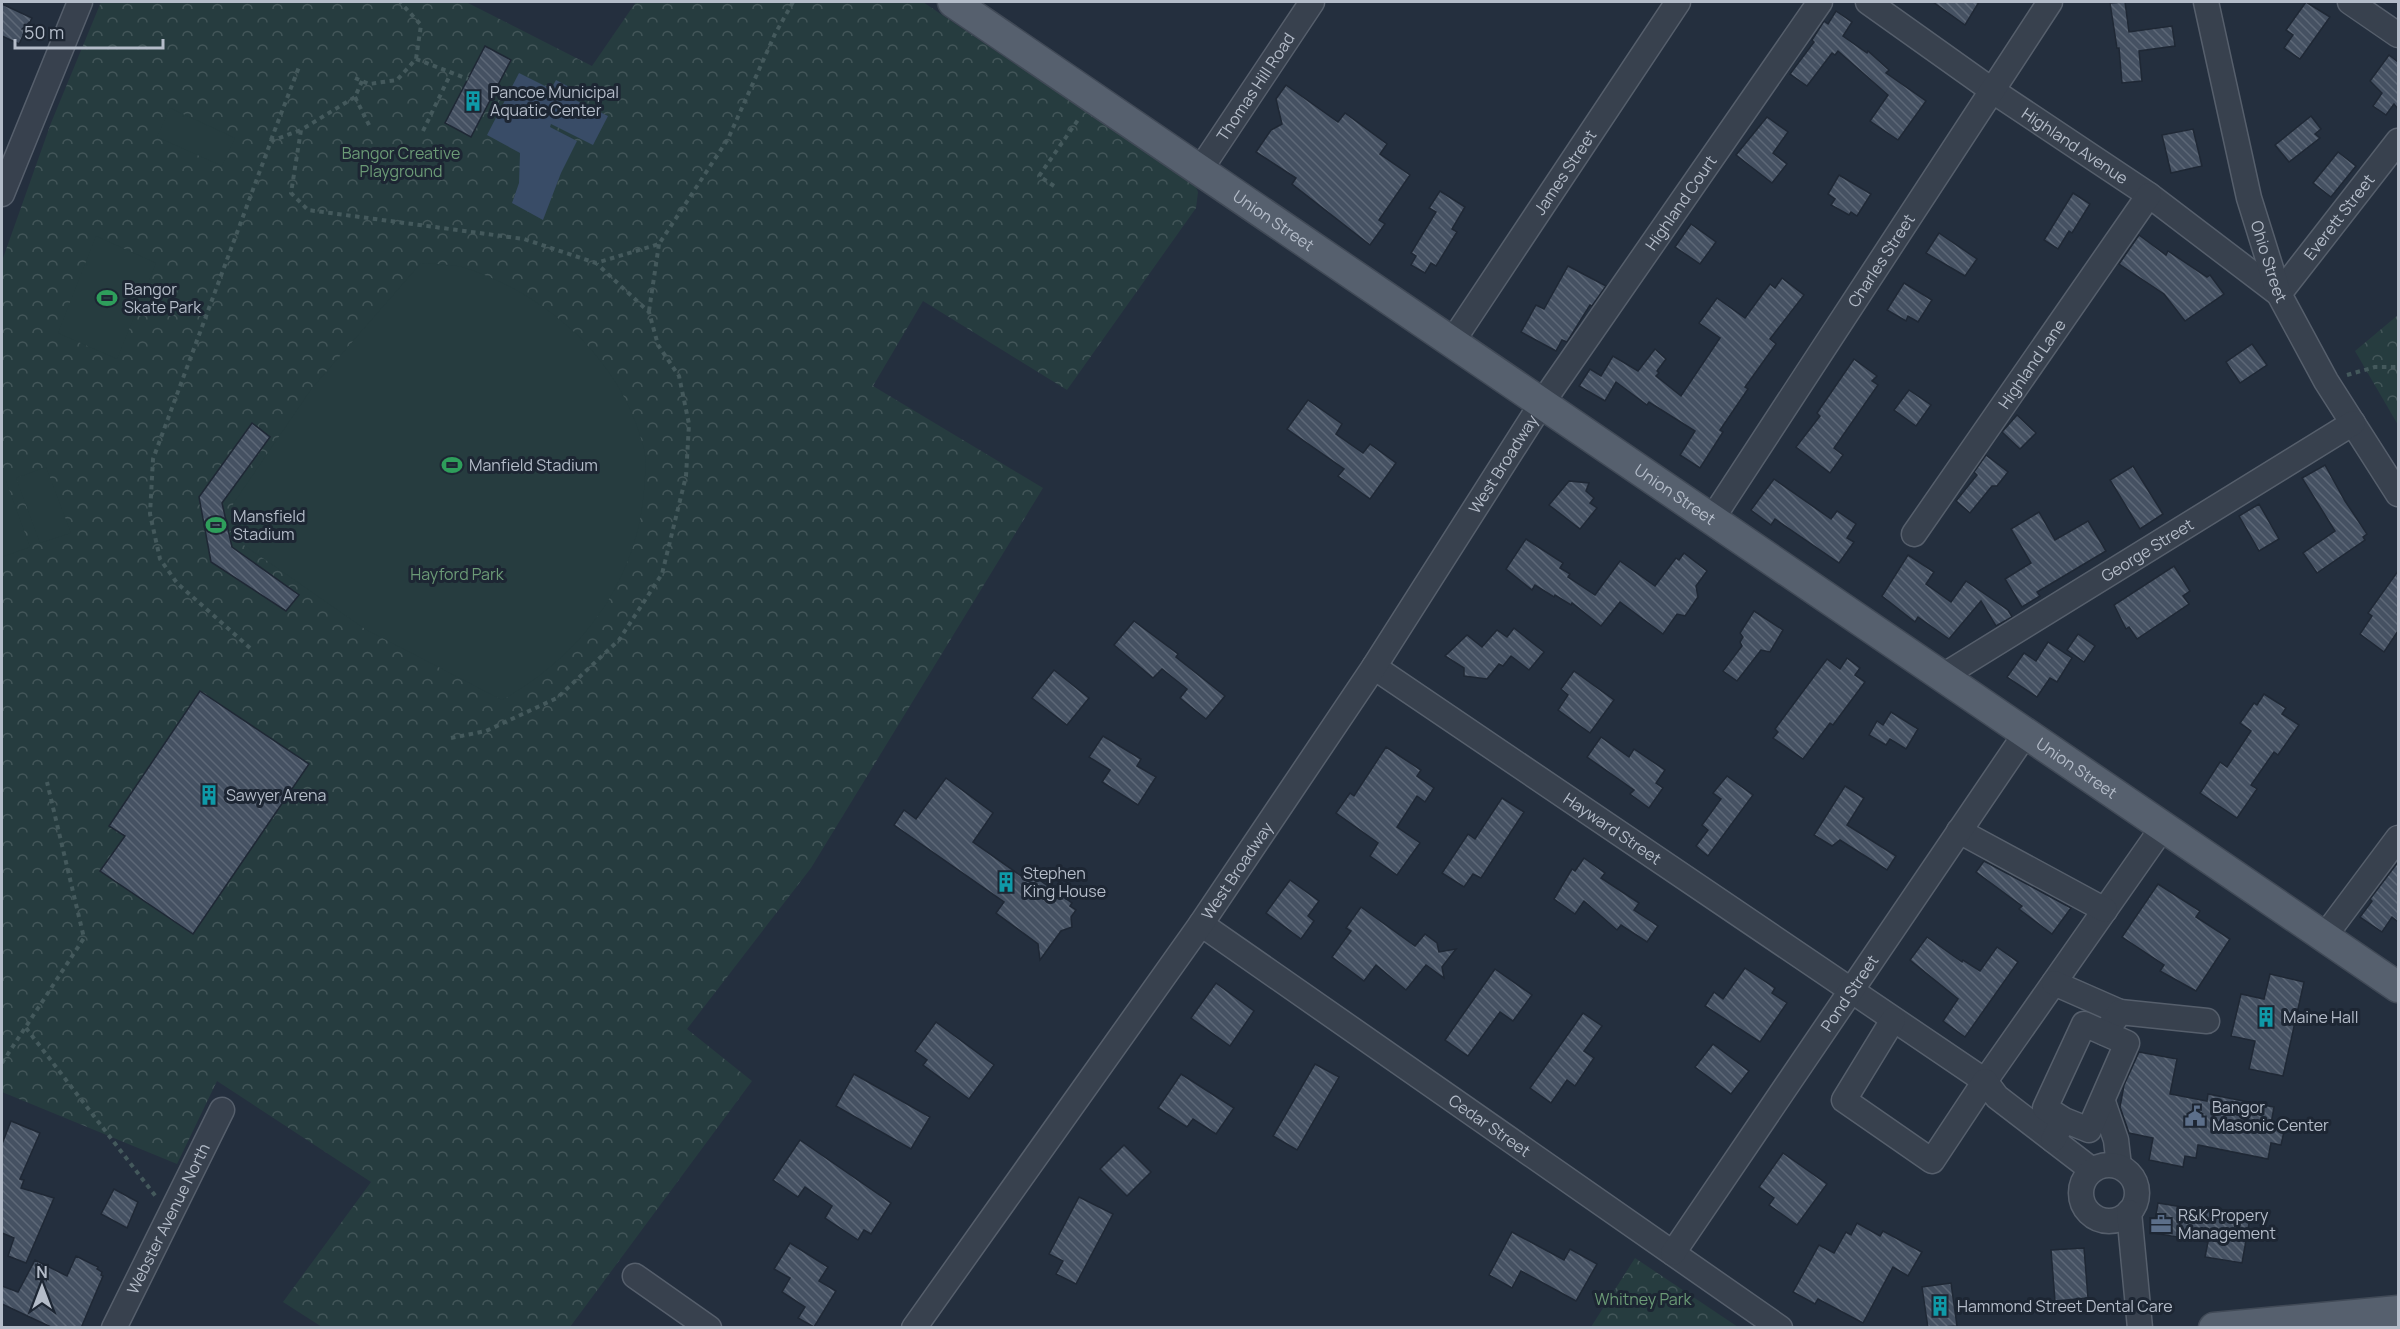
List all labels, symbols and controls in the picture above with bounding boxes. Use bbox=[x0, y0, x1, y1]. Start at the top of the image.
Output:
scale bar bbox=[15, 12, 164, 50]
text: 50 m bbox=[24, 20, 64, 44]
street label: Thomas Hill Road bbox=[1211, 28, 1300, 145]
place label: Pancoe Municipal Aquatic Center bbox=[490, 81, 619, 121]
building icon: Pancoe Municipal Aquatic Center bbox=[461, 89, 485, 113]
street label: Highland Avenue bbox=[2018, 102, 2132, 189]
street label: James Street bbox=[1529, 125, 1601, 219]
park label: Bangor Creative Playground bbox=[342, 142, 460, 182]
street label: Highland Court bbox=[1640, 151, 1722, 255]
street label: Everett Street bbox=[2299, 169, 2379, 264]
street label: Union Street bbox=[1229, 185, 1319, 256]
street label: Charles Street bbox=[1842, 209, 1920, 311]
street label: Ohio Street bbox=[2246, 218, 2293, 306]
place label: Bangor Skate Park bbox=[124, 278, 202, 318]
sports icon: Bangor Skate Park bbox=[95, 286, 119, 310]
street label: Highland Lane bbox=[1993, 315, 2071, 413]
street label: West Broadway bbox=[1463, 410, 1543, 518]
sports icon: Manfield Stadium bbox=[440, 453, 464, 477]
place label: Manfield Stadium bbox=[469, 454, 598, 476]
street label: Union Street bbox=[1630, 459, 1720, 530]
place label: Mansfield Stadium bbox=[233, 505, 305, 545]
sports icon: Mansfield Stadium bbox=[204, 513, 228, 537]
street label: George Street bbox=[2097, 513, 2198, 587]
park label: Hayford Park bbox=[410, 563, 505, 585]
street label: Union Street bbox=[2032, 733, 2122, 804]
building icon: Sawyer Arena bbox=[197, 783, 221, 807]
place label: Sawyer Arena bbox=[226, 784, 326, 806]
street label: Hayward Street bbox=[1559, 788, 1666, 870]
street label: West Broadway bbox=[1196, 817, 1278, 924]
place label: Stephen King House bbox=[1023, 862, 1106, 902]
building icon: Stephen King House bbox=[994, 870, 1018, 894]
street label: Pond Street bbox=[1815, 951, 1883, 1036]
building icon: Maine Hall bbox=[2254, 1005, 2278, 1029]
place label: Maine Hall bbox=[2283, 1006, 2358, 1028]
street label: Cedar Street bbox=[1444, 1089, 1535, 1162]
place label: Bangor Masonic Center bbox=[2212, 1096, 2329, 1136]
public building icon: Bangor Masonic Center bbox=[2183, 1104, 2207, 1128]
street label: Webster Avenue North bbox=[122, 1140, 215, 1298]
place label: R&K Propery Management bbox=[2178, 1204, 2276, 1244]
office icon: R&K Propery Management bbox=[2149, 1212, 2173, 1236]
north arrow bbox=[12, 1257, 72, 1317]
text: N bbox=[36, 1261, 48, 1283]
park label: Whitney Park bbox=[1595, 1288, 1692, 1310]
building icon: Hammond Street Dental Care bbox=[1928, 1294, 1952, 1318]
place label: Hammond Street Dental Care bbox=[1957, 1295, 2173, 1317]

